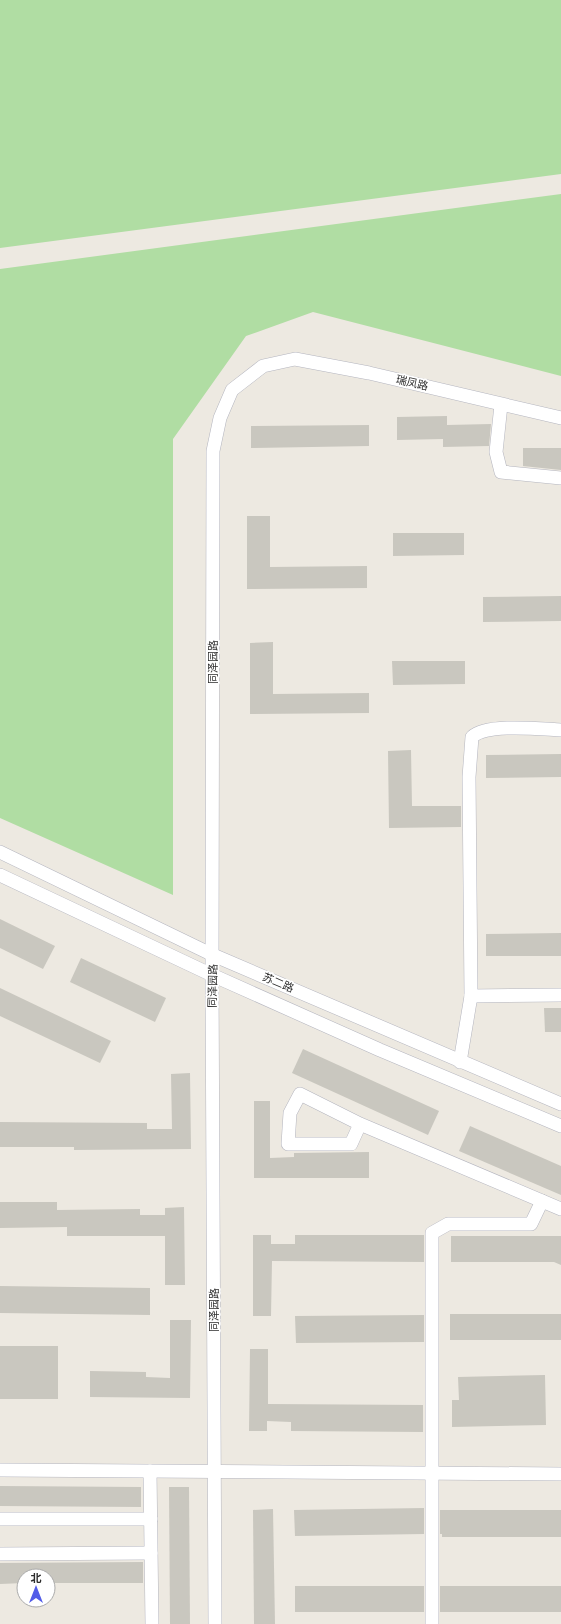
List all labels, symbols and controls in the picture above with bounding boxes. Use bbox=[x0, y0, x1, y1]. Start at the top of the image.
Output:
street label: 瑞凤路 bbox=[394, 373, 430, 393]
street label: 同泽园路 bbox=[207, 640, 220, 684]
street label: 同泽园路 bbox=[206, 964, 220, 1008]
street label: 苏二路 bbox=[260, 971, 296, 995]
street label: 同泽园路 bbox=[208, 1288, 221, 1332]
north arrow bbox=[16, 1568, 56, 1608]
text: 北 bbox=[31, 1572, 42, 1585]

